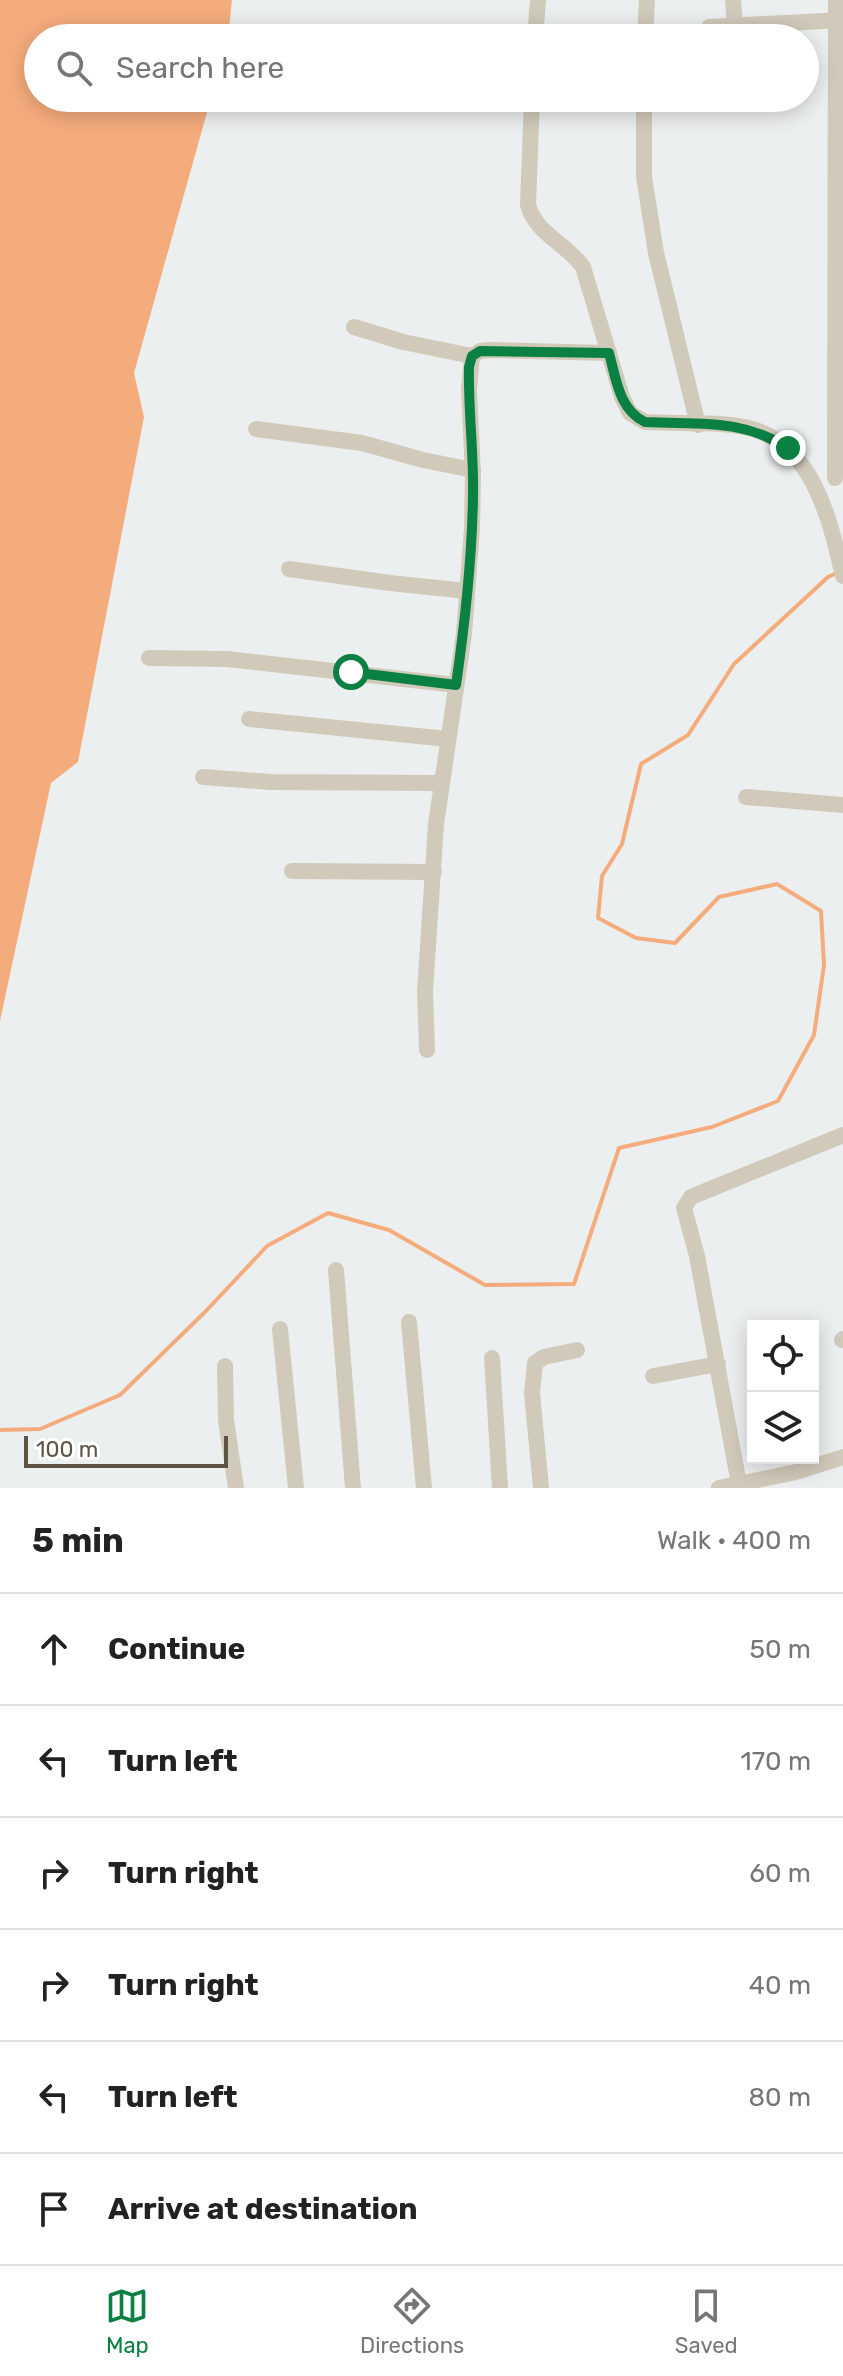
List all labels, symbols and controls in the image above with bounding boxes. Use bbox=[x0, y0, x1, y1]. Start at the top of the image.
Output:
search box bbox=[24, 24, 819, 112]
icon: search bbox=[52, 46, 96, 90]
text: Search here bbox=[116, 50, 284, 86]
route end bbox=[770, 430, 806, 466]
route start bbox=[333, 654, 369, 690]
map controls bbox=[747, 1320, 819, 1464]
button: locate bbox=[747, 1320, 819, 1392]
button: layers bbox=[747, 1392, 819, 1464]
scale bar bbox=[24, 1432, 228, 1468]
text: 100 m bbox=[36, 1436, 98, 1463]
text: 5 min bbox=[32, 1520, 124, 1561]
text: Walk · 400 m bbox=[657, 1525, 811, 1556]
icon: ahead bbox=[32, 1627, 76, 1671]
text: Continue bbox=[108, 1631, 245, 1667]
text: 50 m bbox=[750, 1634, 811, 1665]
icon: left bbox=[32, 1739, 76, 1783]
text: Turn left bbox=[108, 1743, 238, 1779]
text: 170 m bbox=[741, 1746, 811, 1777]
icon: right bbox=[32, 1851, 76, 1895]
text: Turn right bbox=[108, 1855, 259, 1891]
text: 60 m bbox=[749, 1858, 811, 1889]
icon: right bbox=[32, 1963, 76, 2007]
text: Turn right bbox=[108, 1967, 259, 2003]
text: 40 m bbox=[749, 1970, 811, 2001]
icon: left bbox=[32, 2075, 76, 2119]
text: Turn left bbox=[108, 2079, 238, 2115]
text: 80 m bbox=[748, 2082, 811, 2113]
icon: arrive bbox=[32, 2187, 76, 2231]
text: Arrive at destination bbox=[108, 2191, 418, 2227]
tab: Map bbox=[105, 2284, 149, 2359]
tab: Directions bbox=[360, 2284, 464, 2359]
tab: Saved bbox=[675, 2284, 738, 2359]

